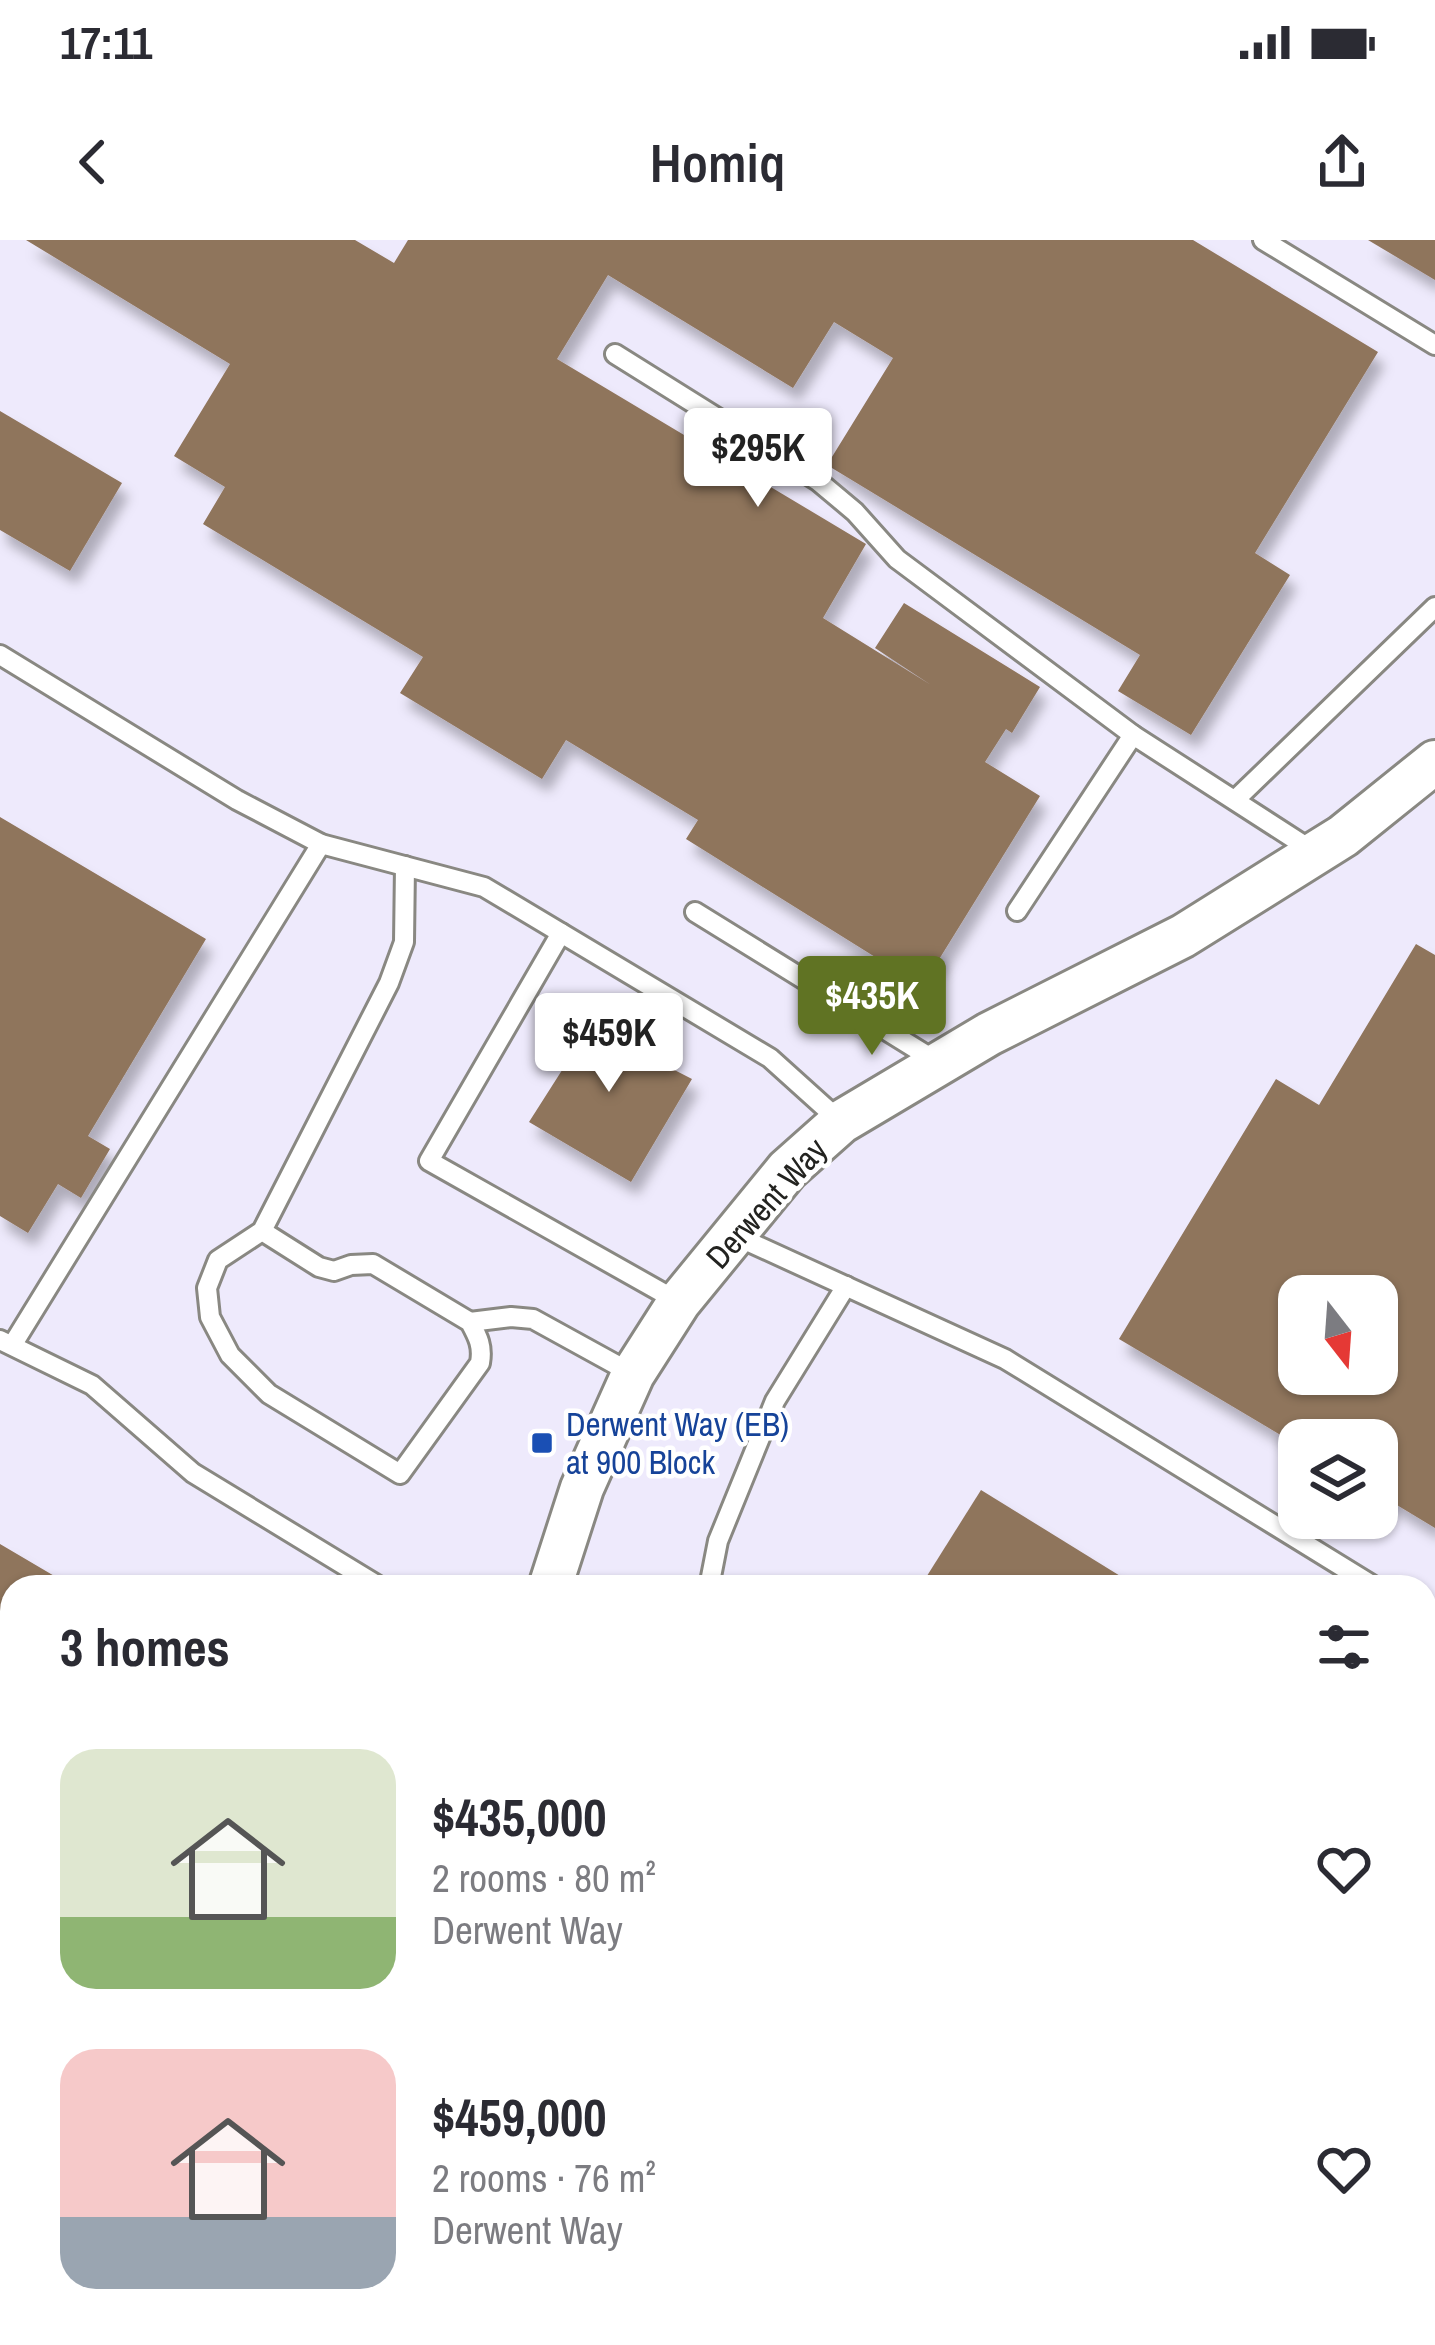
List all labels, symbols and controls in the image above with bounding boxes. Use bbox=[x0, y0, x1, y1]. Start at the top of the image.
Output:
text: 17:11 bbox=[60, 12, 152, 73]
text: Homiq bbox=[650, 126, 785, 199]
icon: back bbox=[60, 129, 126, 195]
icon: share bbox=[1309, 129, 1375, 195]
pin: $295K bbox=[674, 408, 842, 510]
text: $295K bbox=[711, 421, 805, 473]
pin: $435K bbox=[788, 956, 956, 1058]
text: $435K bbox=[825, 969, 919, 1021]
pin: $459K bbox=[525, 993, 693, 1095]
text: $459K bbox=[562, 1006, 656, 1058]
street label: Derwent Way bbox=[696, 1128, 837, 1278]
north arrow bbox=[1278, 1275, 1398, 1395]
map controls bbox=[1278, 1275, 1398, 1539]
place label: Derwent Way (EB) at 900 Block bbox=[566, 1402, 789, 1484]
button: layers bbox=[1278, 1419, 1398, 1539]
marker: Derwent Way (EB) at 900 Block bbox=[529, 1430, 555, 1456]
text: 3 homes bbox=[60, 1613, 230, 1682]
icon: filters bbox=[1311, 1614, 1377, 1680]
text: $435,000 bbox=[432, 1783, 606, 1852]
icon: home bbox=[156, 1797, 300, 1941]
icon: heart bbox=[1311, 1836, 1377, 1902]
text: 2 rooms · 80 m² bbox=[432, 1852, 656, 1904]
text: Derwent Way bbox=[432, 1904, 623, 1956]
text: $459,000 bbox=[432, 2083, 606, 2152]
icon: home bbox=[156, 2097, 300, 2241]
icon: heart bbox=[1311, 2136, 1377, 2202]
text: 2 rooms · 76 m² bbox=[432, 2152, 656, 2204]
text: Derwent Way bbox=[432, 2204, 623, 2256]

